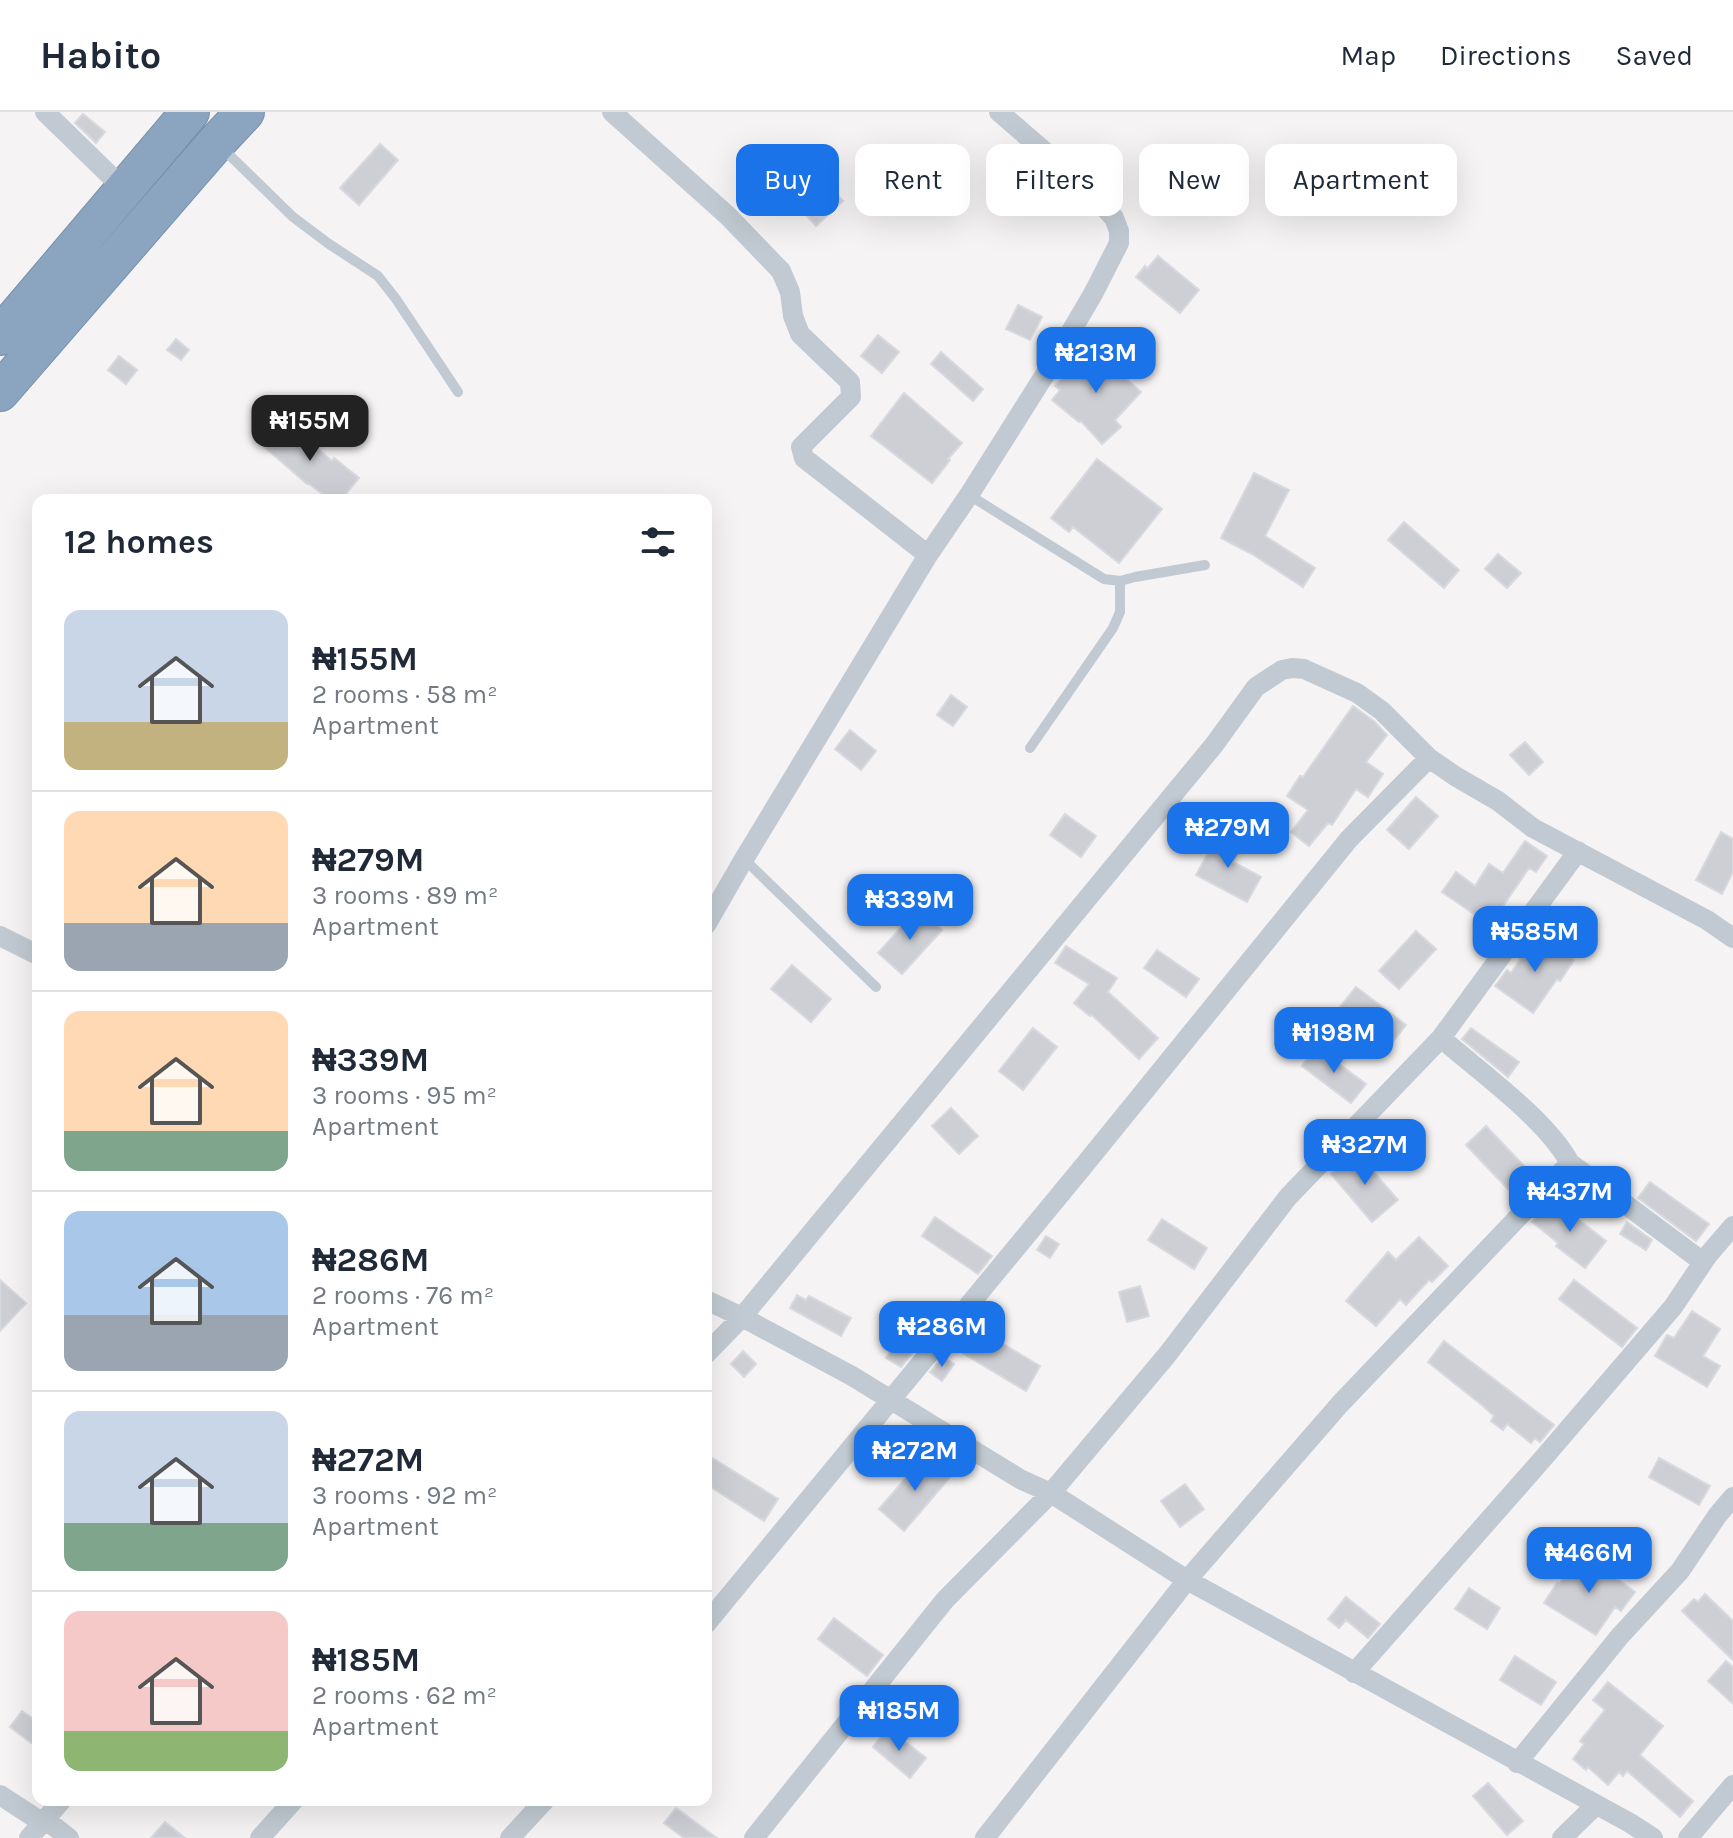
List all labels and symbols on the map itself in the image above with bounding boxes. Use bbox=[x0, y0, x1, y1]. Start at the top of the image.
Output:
pin: ₦213M bbox=[1040, 327, 1152, 395]
pin: ₦155M bbox=[254, 395, 366, 463]
pin: ₦279M bbox=[1172, 802, 1284, 870]
pin: ₦339M bbox=[854, 874, 966, 942]
pin: ₦585M bbox=[1479, 906, 1591, 974]
pin: ₦198M bbox=[1278, 1007, 1390, 1075]
pin: ₦327M bbox=[1309, 1119, 1421, 1187]
pin: ₦437M bbox=[1514, 1166, 1626, 1234]
pin: ₦286M bbox=[886, 1301, 998, 1369]
pin: ₦272M bbox=[859, 1425, 971, 1493]
pin: ₦466M bbox=[1533, 1527, 1645, 1595]
pin: ₦185M bbox=[843, 1685, 955, 1753]

